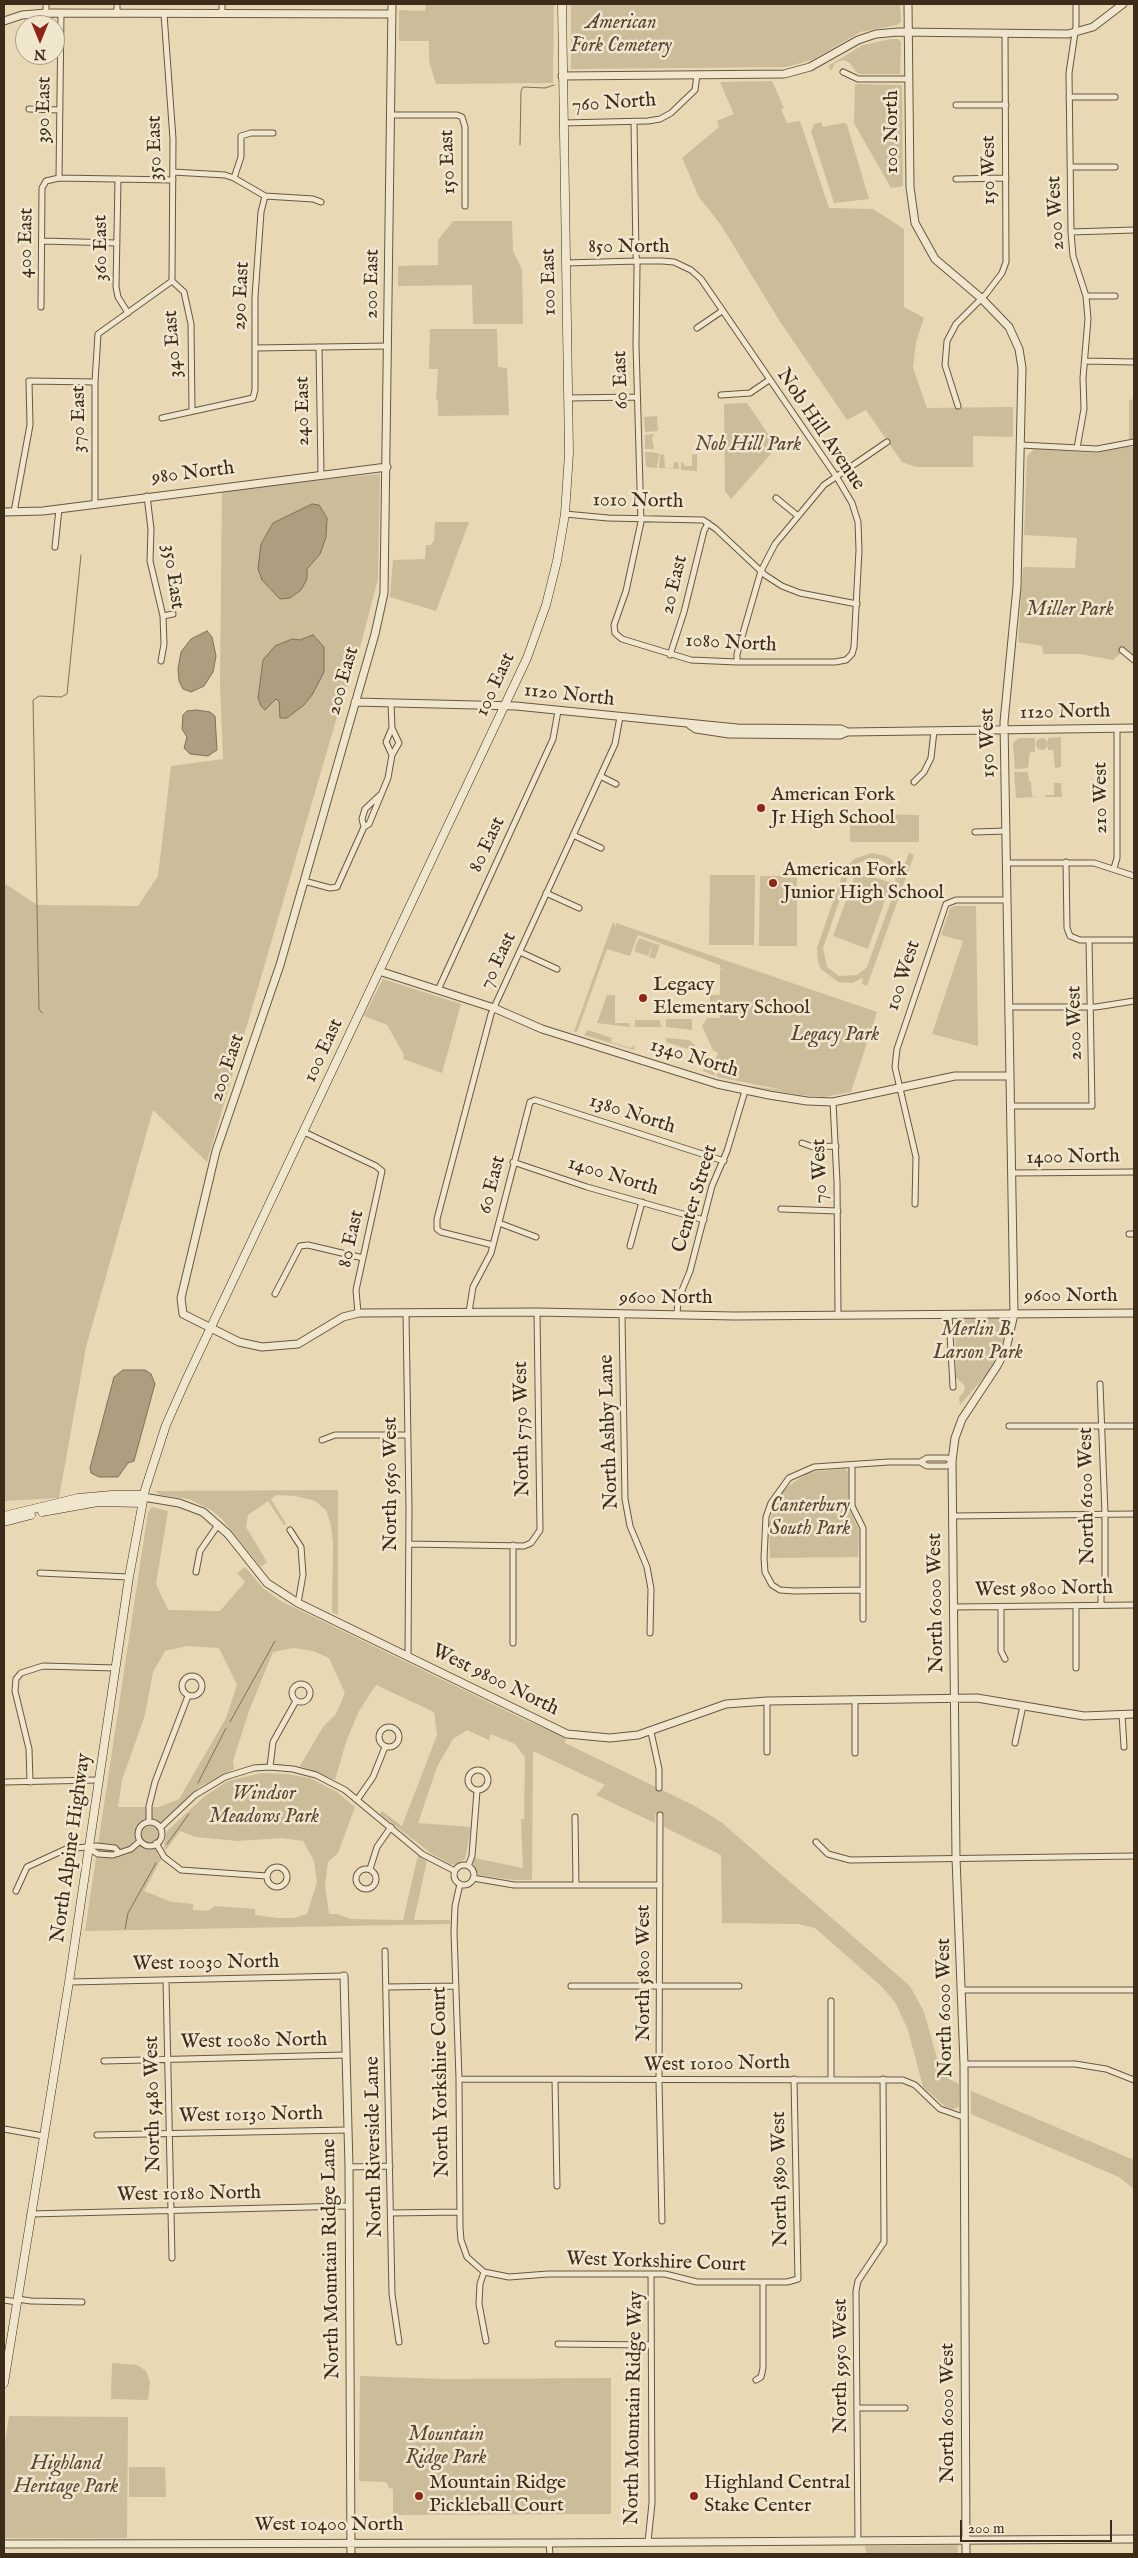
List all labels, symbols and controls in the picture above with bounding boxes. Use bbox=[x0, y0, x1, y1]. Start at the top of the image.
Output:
park label: American Fork Cemetery bbox=[570, 12, 672, 59]
north arrow bbox=[15, 15, 65, 65]
text: N bbox=[34, 45, 46, 63]
street label: 390 East bbox=[32, 76, 58, 144]
street label: 760 North bbox=[571, 89, 657, 119]
street label: 100 North bbox=[881, 90, 905, 174]
street label: 350 East bbox=[143, 115, 169, 181]
street label: 150 East bbox=[436, 129, 462, 195]
street label: 150 West bbox=[978, 135, 1002, 205]
street label: 200 West bbox=[1043, 175, 1071, 251]
street label: 400 East bbox=[14, 208, 40, 278]
street label: 360 East bbox=[90, 215, 114, 281]
street label: 850 North bbox=[588, 236, 670, 260]
street label: 100 East bbox=[537, 248, 563, 316]
street label: 200 East bbox=[360, 249, 386, 319]
street label: 290 East bbox=[228, 261, 256, 331]
street label: 340 East bbox=[160, 309, 188, 379]
street label: 60 East bbox=[609, 350, 635, 410]
street label: Nob Hill Avenue bbox=[770, 365, 870, 495]
street label: 240 East bbox=[292, 376, 316, 446]
street label: 370 East bbox=[68, 385, 92, 453]
park label: Nob Hill Park bbox=[695, 434, 801, 458]
street label: 980 North bbox=[150, 457, 236, 491]
street label: 1010 North bbox=[592, 489, 684, 515]
street label: 350 East bbox=[156, 543, 188, 611]
street label: 20 East bbox=[656, 553, 694, 617]
park label: Miller Park bbox=[1026, 599, 1114, 623]
street label: 1080 North bbox=[685, 630, 777, 658]
street label: 200 East bbox=[323, 644, 365, 718]
street label: 100 East bbox=[471, 649, 521, 721]
street label: 1120 North bbox=[523, 679, 615, 713]
street label: 1120 North bbox=[1019, 700, 1111, 726]
street label: 150 West bbox=[976, 708, 1002, 778]
street label: 210 West bbox=[1090, 762, 1114, 834]
place label: American Fork Jr High School bbox=[771, 784, 895, 831]
marker: American Fork Jr High School bbox=[755, 802, 767, 814]
street label: 80 East bbox=[465, 813, 511, 877]
place label: American Fork Junior High School bbox=[783, 859, 944, 906]
marker: American Fork Junior High School bbox=[767, 877, 779, 889]
street label: 70 East bbox=[475, 929, 523, 993]
street label: 100 West bbox=[881, 938, 927, 1014]
place label: Legacy Elementary School bbox=[653, 974, 810, 1021]
street label: 200 West bbox=[1063, 986, 1089, 1060]
marker: Legacy Elementary School bbox=[637, 992, 649, 1004]
street label: 100 East bbox=[299, 1015, 349, 1087]
park label: Legacy Park bbox=[791, 1024, 879, 1048]
street label: 200 East bbox=[205, 1031, 251, 1105]
street label: 1340 North bbox=[647, 1034, 741, 1084]
street label: 1380 North bbox=[586, 1090, 678, 1140]
street label: 70 West bbox=[808, 1138, 834, 1204]
street label: Center Street bbox=[668, 1142, 724, 1256]
street label: 1400 North bbox=[1026, 1145, 1120, 1171]
street label: 1400 North bbox=[565, 1152, 661, 1202]
street label: 60 East bbox=[474, 1153, 512, 1217]
street label: 80 East bbox=[334, 1208, 370, 1270]
street label: 9600 North bbox=[1024, 1285, 1118, 1309]
street label: 9600 North bbox=[619, 1287, 713, 1311]
park label: Merlin B. Larson Park bbox=[933, 1319, 1023, 1366]
street label: North Ashby Lane bbox=[595, 1354, 625, 1510]
street label: North 5750 West bbox=[510, 1361, 536, 1497]
street label: North 5650 West bbox=[380, 1417, 404, 1551]
street label: North 6100 West bbox=[1075, 1427, 1101, 1565]
park label: Canterbury South Park bbox=[770, 1495, 850, 1542]
street label: North 6000 West bbox=[924, 1533, 950, 1673]
street label: West 9800 North bbox=[975, 1577, 1113, 1603]
street label: West 9800 North bbox=[428, 1640, 562, 1722]
street label: North Alpine Highway bbox=[47, 1752, 97, 1944]
park label: Windsor Meadows Park bbox=[209, 1783, 319, 1830]
street label: North 5800 West bbox=[633, 1905, 657, 2041]
street label: North 6000 West bbox=[933, 1938, 959, 2078]
street label: West 10030 North bbox=[133, 1951, 279, 1977]
street label: North Yorkshire Court bbox=[428, 1986, 456, 2178]
street label: West 10080 North bbox=[180, 2029, 328, 2055]
street label: North 5480 West bbox=[141, 2035, 167, 2173]
street label: West 10100 North bbox=[644, 2052, 790, 2078]
street label: North Riverside Lane bbox=[361, 2056, 389, 2238]
street label: West 10130 North bbox=[179, 2103, 323, 2129]
street label: North 5890 West bbox=[768, 2111, 794, 2247]
street label: North Mountain Ridge Lane bbox=[318, 2138, 346, 2380]
street label: West 10180 North bbox=[117, 2182, 261, 2208]
street label: West Yorkshire Court bbox=[566, 2248, 746, 2278]
street label: North Mountain Ridge Way bbox=[621, 2291, 649, 2525]
street label: North 5950 West bbox=[830, 2298, 854, 2434]
street label: North 6000 West bbox=[937, 2343, 961, 2483]
park label: Mountain Ridge Park bbox=[405, 2424, 487, 2471]
park label: Highland Heritage Park bbox=[14, 2453, 118, 2500]
place label: Mountain Ridge Pickleball Court bbox=[429, 2472, 566, 2519]
place label: Highland Central Stake Center bbox=[704, 2472, 850, 2519]
marker: Mountain Ridge Pickleball Court bbox=[413, 2490, 425, 2502]
marker: Highland Central Stake Center bbox=[688, 2490, 700, 2502]
scale bar bbox=[963, 2510, 1116, 2542]
street label: West 10400 North bbox=[255, 2514, 403, 2538]
text: 200 m bbox=[968, 2519, 1005, 2538]

